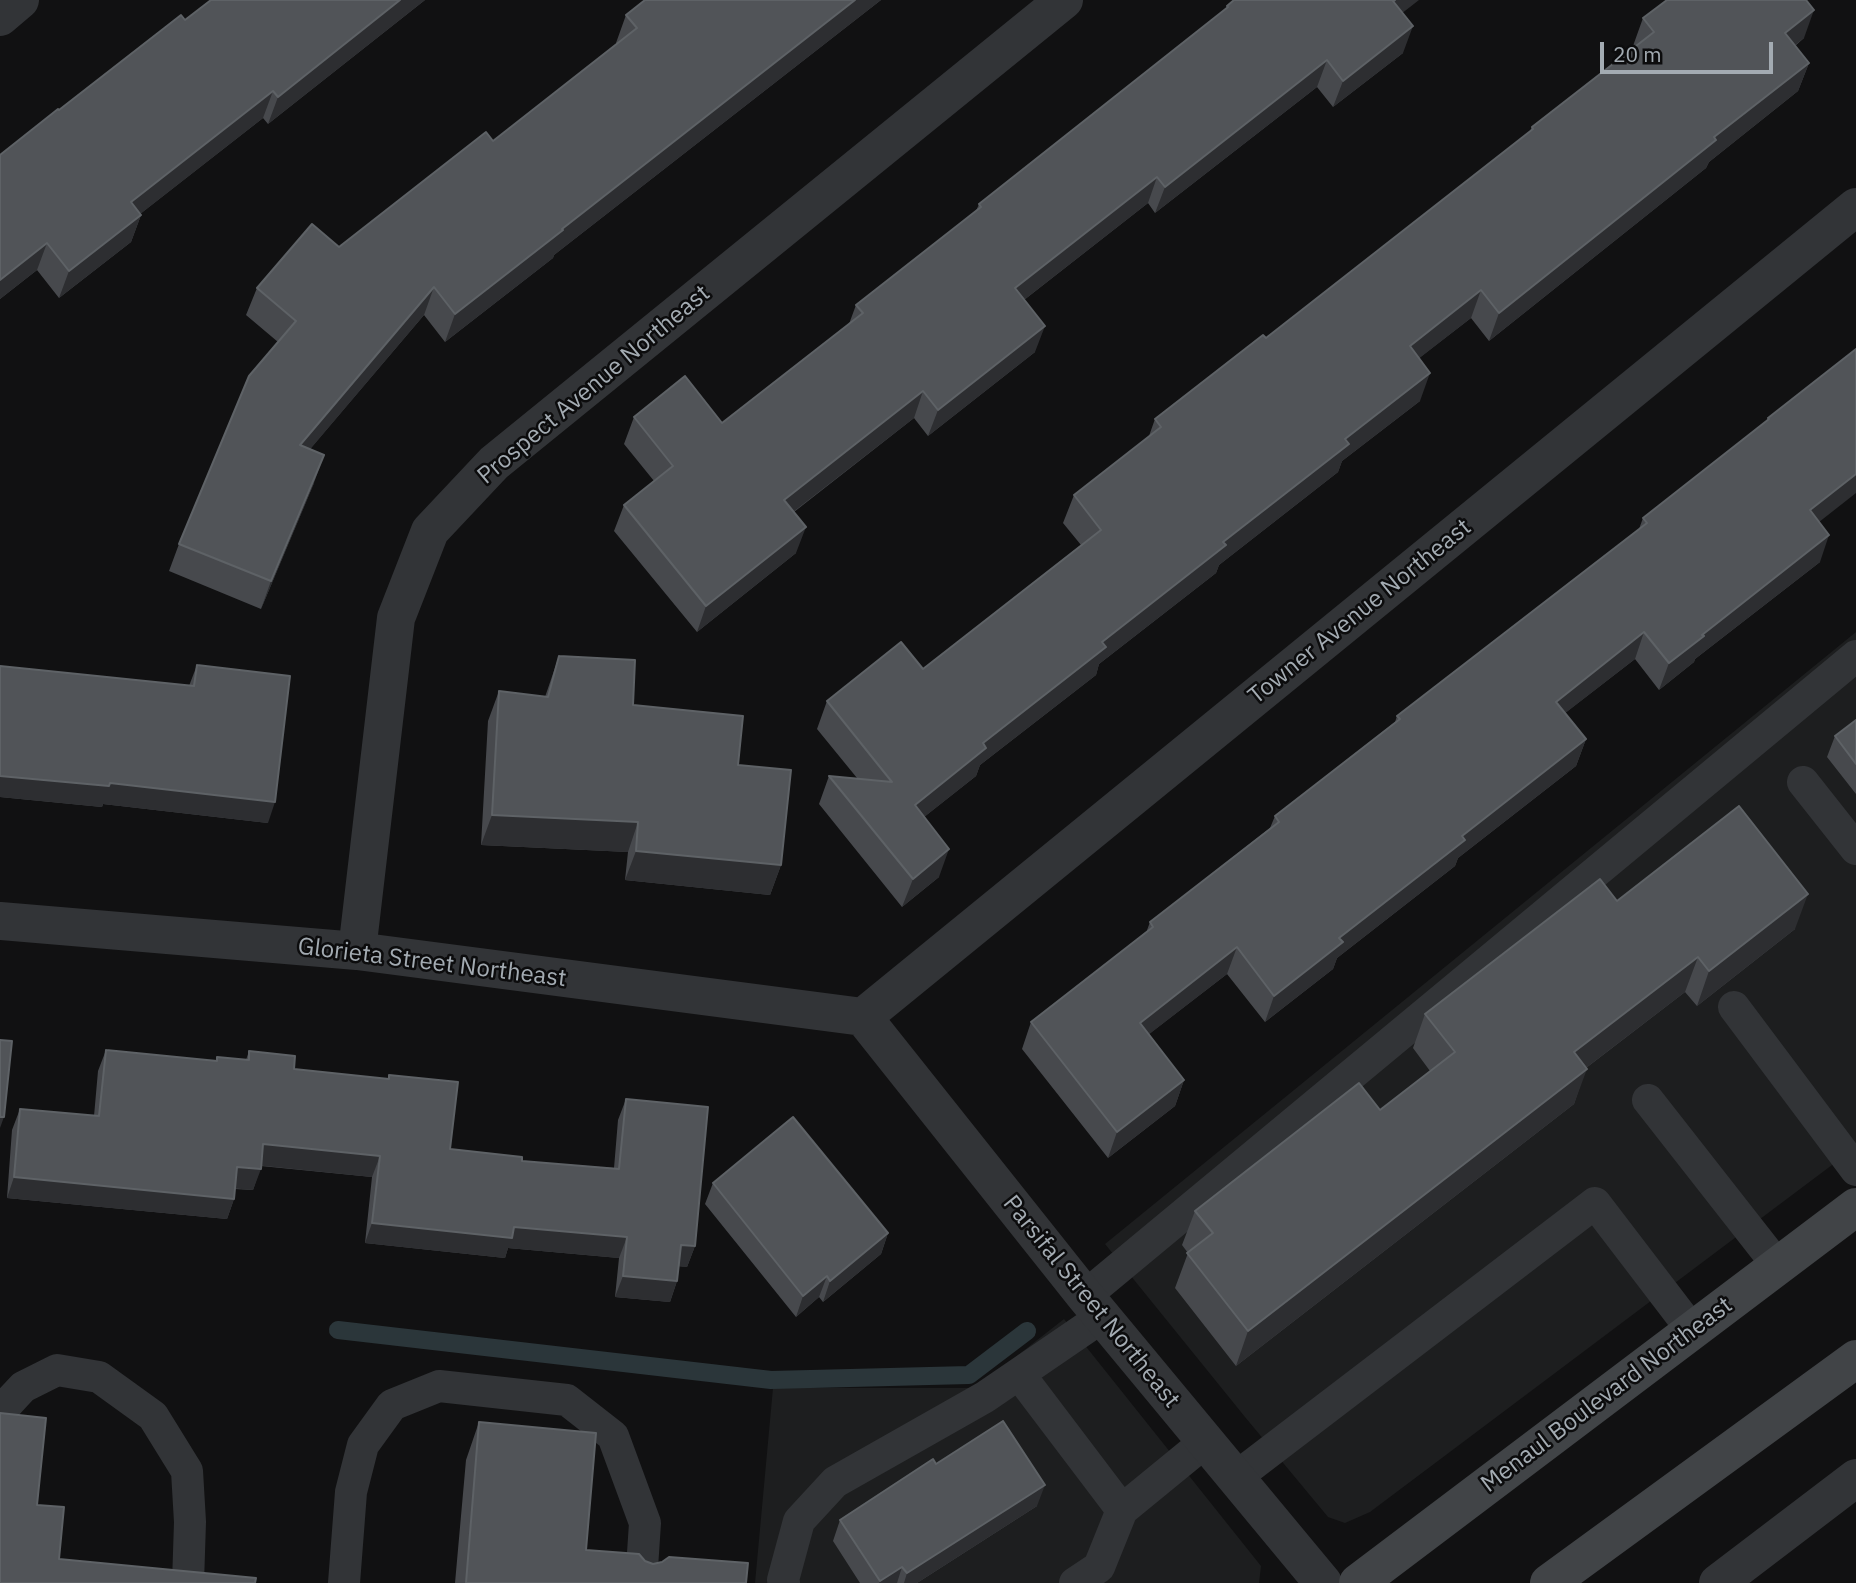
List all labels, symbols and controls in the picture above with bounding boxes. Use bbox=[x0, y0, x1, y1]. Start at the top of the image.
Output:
scale bar bbox=[1604, 28, 1777, 72]
text: 20 m bbox=[1613, 40, 1662, 68]
street label: Prospect Avenue Northeast bbox=[472, 279, 716, 491]
street label: Towner Avenue Northeast bbox=[1243, 513, 1477, 711]
street label: Glorieta Street Northeast bbox=[296, 932, 568, 994]
street label: Parsifal Street Northeast bbox=[996, 1190, 1186, 1414]
street label: Menaul Boulevard Northeast bbox=[1476, 1291, 1738, 1499]

